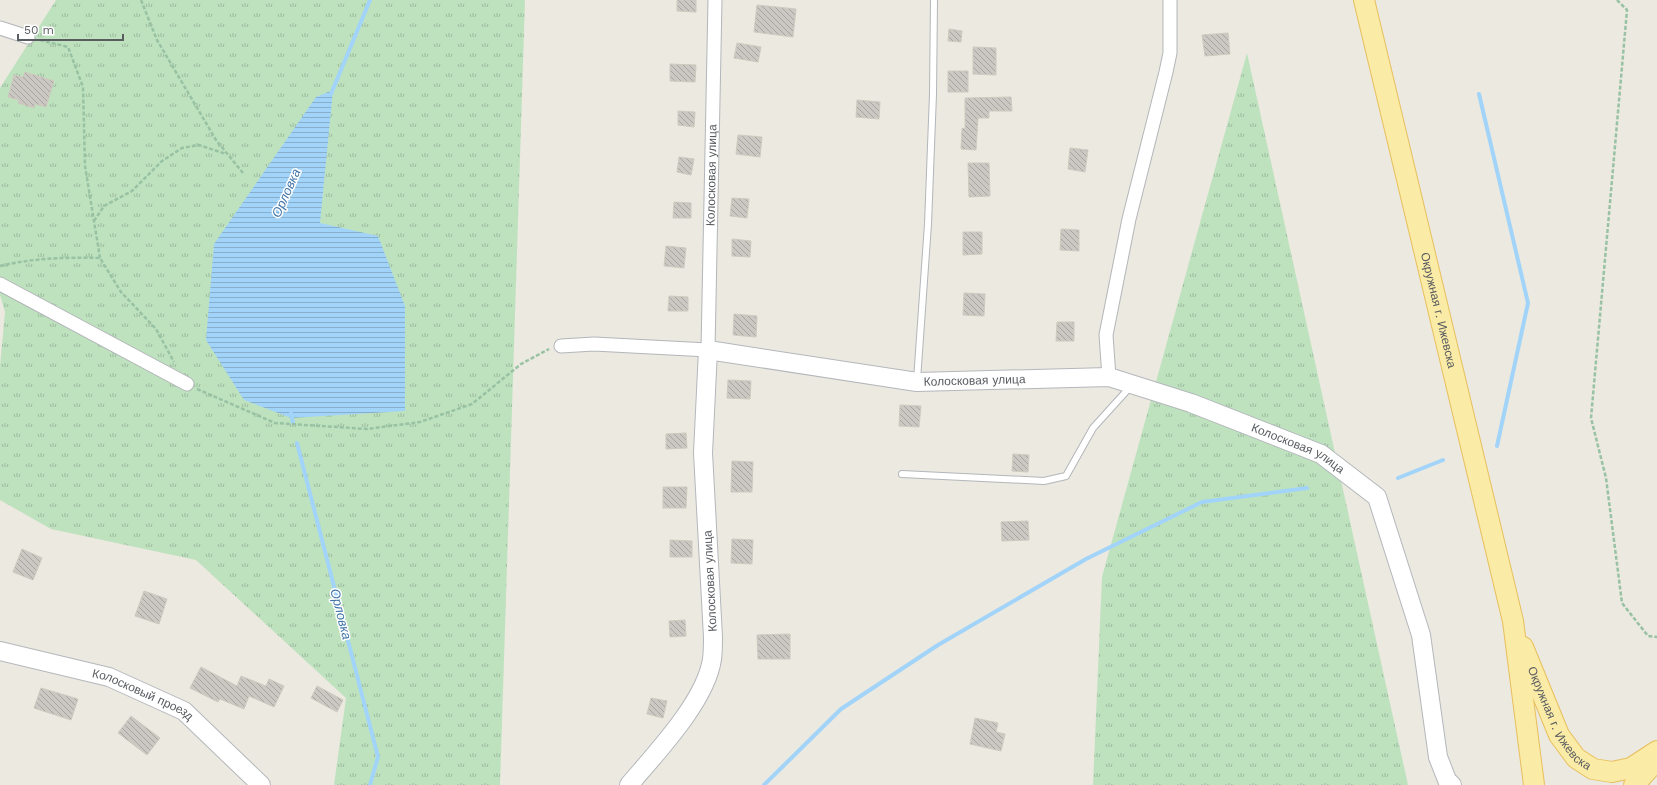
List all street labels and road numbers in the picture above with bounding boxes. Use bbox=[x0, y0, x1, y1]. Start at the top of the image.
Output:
street label: Колосковая улица bbox=[703, 124, 720, 226]
street label: Окружная г. Ижевска bbox=[1418, 251, 1459, 370]
street label: Колосковая улица bbox=[923, 372, 1026, 389]
street label: Колосковая улица bbox=[1249, 420, 1348, 477]
street label: Колосковая улица bbox=[700, 529, 720, 632]
street label: Окружная г. Ижевска bbox=[1525, 664, 1594, 773]
street label: Колосковый проезд bbox=[91, 666, 196, 723]

